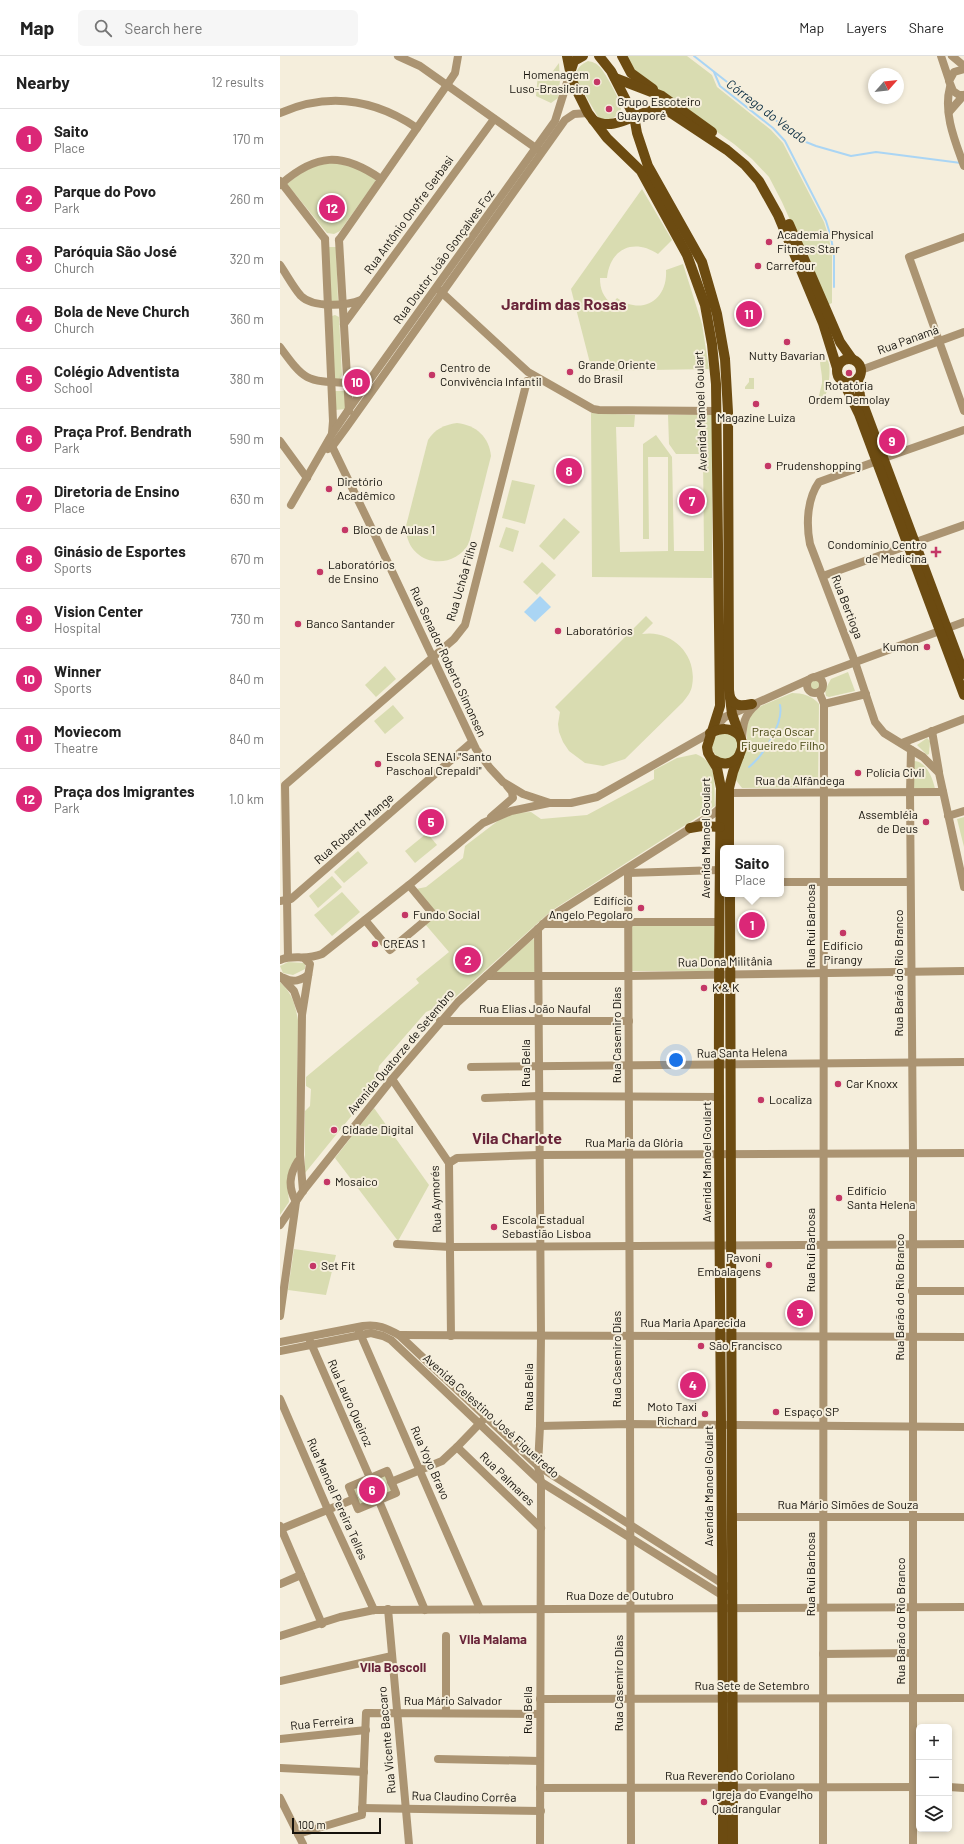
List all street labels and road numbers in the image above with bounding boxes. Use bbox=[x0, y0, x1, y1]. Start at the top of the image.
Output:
street label: Rua Antônio Onofre Gerbasi bbox=[361, 153, 456, 276]
street label: Rua Doutor João Gonçalves Foz bbox=[390, 187, 497, 326]
street label: Rua Panamá bbox=[875, 322, 940, 357]
street label: Avenida Manoel Goulart bbox=[691, 350, 709, 472]
street label: Rua Uchôa Filho bbox=[443, 539, 479, 623]
street label: Rua Bertioga bbox=[829, 573, 867, 641]
street label: Rua Senador Roberto Simonsen bbox=[408, 584, 490, 739]
street label: Rua da Alfândega bbox=[755, 773, 845, 787]
street label: Avenida Manoel Goulart bbox=[698, 778, 712, 898]
street label: Rua Roberto Mange bbox=[311, 790, 396, 867]
street label: Rua Rui Barbosa bbox=[803, 884, 817, 968]
street label: Rua Barão do Rio Branco bbox=[891, 909, 905, 1037]
street label: Rua Dona Militânia bbox=[677, 953, 773, 969]
street label: Avenida Quatorze de Setembro bbox=[344, 986, 457, 1117]
street label: Rua Casemiro Dias bbox=[609, 987, 623, 1083]
street label: Rua Elias João Naufal bbox=[479, 1001, 591, 1015]
street label: Rua Bella bbox=[518, 1039, 532, 1087]
street label: Rua Santa Helena bbox=[696, 1044, 787, 1060]
street label: Avenida Manoel Goulart bbox=[699, 1102, 713, 1222]
street label: Rua Maria da Glória bbox=[585, 1135, 683, 1149]
street label: Rua Aymorés bbox=[427, 1165, 443, 1233]
street label: Rua Rui Barbosa bbox=[803, 1208, 817, 1292]
street label: Rua Barão do Rio Branco bbox=[892, 1233, 906, 1361]
street label: Rua Casemiro Dias bbox=[609, 1311, 623, 1407]
street label: Rua Maria Aparecida bbox=[640, 1315, 746, 1329]
street label: Avenida Celestino José Figueiredo bbox=[421, 1350, 563, 1480]
street label: Rua Lauro Queiroz bbox=[325, 1357, 376, 1448]
street label: Rua Bella bbox=[521, 1363, 535, 1411]
street label: Rua Yoyo Bravo bbox=[408, 1424, 453, 1501]
street label: Avenida Manoel Goulart bbox=[701, 1426, 715, 1546]
street label: Rua Manoel Pereira Telles bbox=[305, 1436, 371, 1562]
street label: Rua Palmares bbox=[477, 1449, 538, 1508]
street label: Rua Mário Simões de Souza bbox=[778, 1497, 918, 1511]
street label: Rua Rui Barbosa bbox=[803, 1532, 817, 1616]
street label: Rua Barão do Rio Branco bbox=[893, 1557, 907, 1685]
street label: Rua Doze de Outubro bbox=[566, 1588, 674, 1602]
street label: Rua Casemiro Dias bbox=[611, 1635, 625, 1731]
street label: Rua Sete de Setembro bbox=[694, 1678, 810, 1692]
street label: Rua Vicente Baccaro bbox=[374, 1686, 398, 1794]
street label: Rua Bella bbox=[520, 1686, 534, 1734]
street label: Rua Mário Salvador bbox=[404, 1693, 503, 1707]
street label: Rua Ferreira bbox=[290, 1712, 354, 1732]
street label: Rua Reverendo Coriolano bbox=[665, 1768, 795, 1782]
street label: Rua Claudino Corrêa bbox=[411, 1788, 517, 1804]

